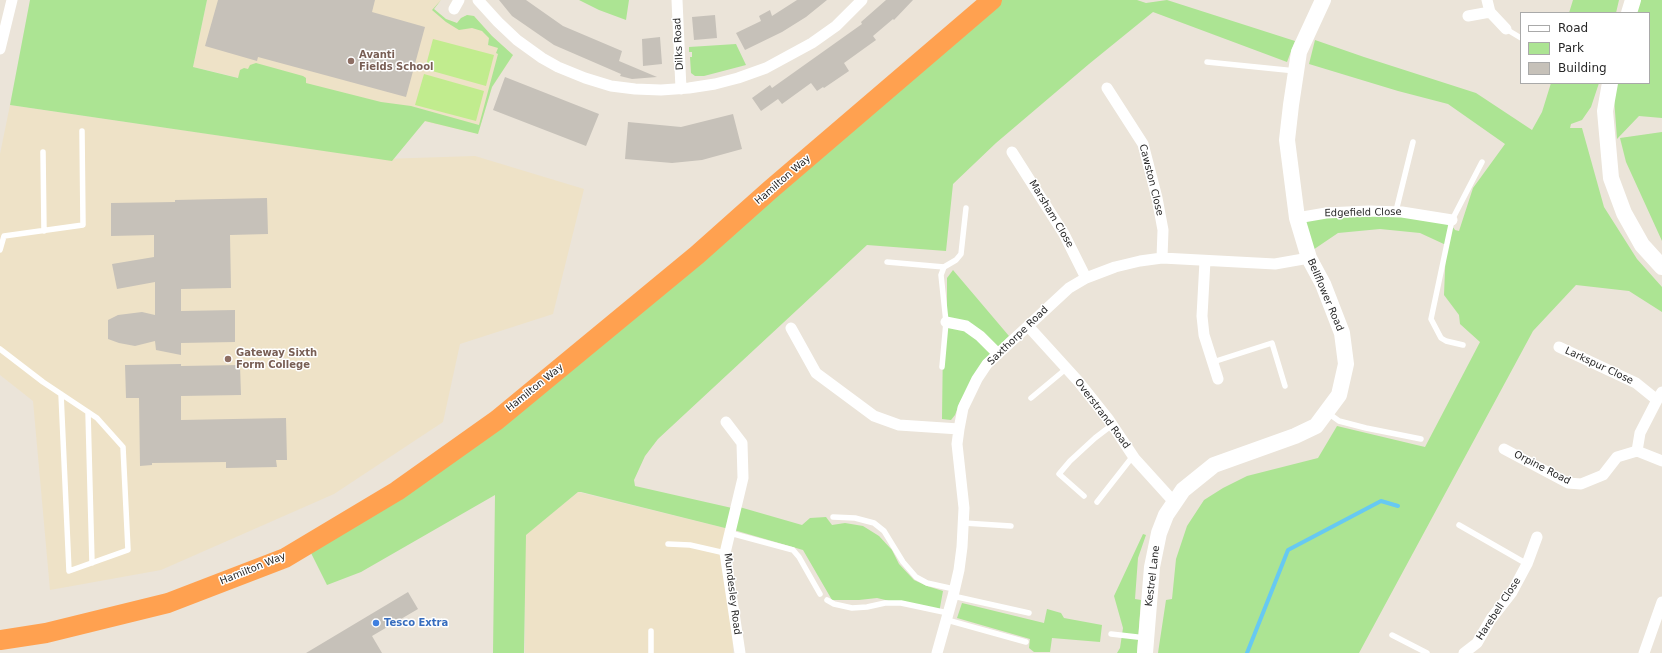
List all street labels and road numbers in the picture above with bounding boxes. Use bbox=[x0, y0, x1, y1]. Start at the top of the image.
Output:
street label: Dilks Road bbox=[672, 17, 686, 71]
street label: Cawston Close bbox=[1136, 143, 1166, 217]
street label: Hamilton Way bbox=[753, 153, 813, 207]
street label: Marsham Close bbox=[1026, 178, 1076, 250]
street label: Edgefield Close bbox=[1324, 206, 1402, 220]
street label: Bellflower Road bbox=[1304, 257, 1346, 333]
street label: Saxthorpe Road bbox=[985, 304, 1051, 368]
street label: Larkspur Close bbox=[1563, 345, 1635, 387]
street label: Hamilton Way bbox=[504, 361, 566, 415]
street label: Overstrand Road bbox=[1072, 377, 1132, 451]
street label: Orpine Road bbox=[1512, 449, 1572, 487]
street label: Kestrel Lane bbox=[1143, 545, 1163, 607]
street label: Hamilton Way bbox=[218, 550, 288, 588]
street label: Mundesley Road bbox=[721, 553, 743, 635]
street label: Harebell Close bbox=[1474, 575, 1524, 643]

